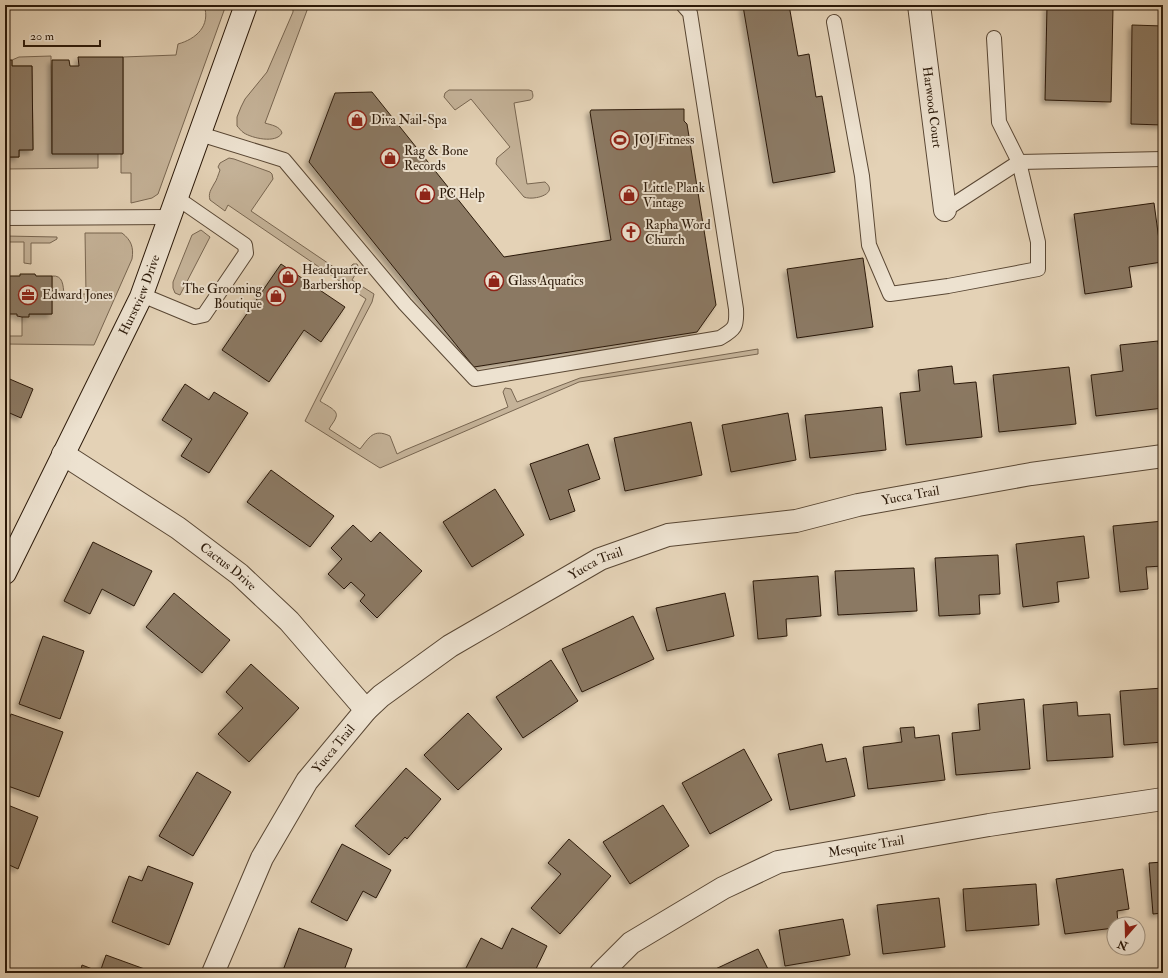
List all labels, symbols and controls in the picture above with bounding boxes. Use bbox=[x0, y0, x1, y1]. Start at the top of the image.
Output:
scale bar bbox=[24, 22, 100, 48]
text: 20 m bbox=[30, 29, 55, 44]
street label: Harwood Court bbox=[919, 65, 945, 149]
shop icon: Diva Nail-Spa bbox=[346, 109, 368, 131]
place label: Diva Nail-Spa bbox=[371, 112, 447, 129]
sports icon: JOJ Fitness bbox=[609, 129, 631, 151]
place label: JOJ Fitness bbox=[633, 132, 695, 148]
place label: Rag & Bone Records bbox=[404, 143, 469, 174]
shop icon: Rag & Bone Records bbox=[379, 147, 401, 169]
place label: Little Plank Vintage bbox=[643, 180, 706, 211]
shop icon: PC Help bbox=[414, 183, 436, 205]
shop icon: Little Plank Vintage bbox=[618, 184, 640, 206]
place label: PC Help bbox=[439, 186, 485, 203]
place label: Rapha Word Church bbox=[645, 217, 711, 248]
church icon: Rapha Word Church bbox=[620, 221, 642, 243]
street label: Hurstview Drive bbox=[115, 252, 164, 338]
place label: Headquarter Barbershop bbox=[302, 262, 368, 294]
shop icon: Headquarter Barbershop bbox=[277, 266, 299, 288]
shop icon: Glass Aquatics bbox=[483, 270, 505, 292]
place label: Glass Aquatics bbox=[508, 273, 584, 289]
place label: The Grooming Boutique bbox=[182, 281, 263, 312]
office icon: Edward Jones bbox=[17, 284, 39, 306]
shop icon: The Grooming Boutique bbox=[265, 285, 287, 307]
place label: Edward Jones bbox=[42, 287, 113, 303]
street label: Yucca Trail bbox=[880, 482, 941, 509]
street label: Cactus Drive bbox=[197, 539, 260, 595]
street label: Yucca Trail bbox=[566, 543, 626, 583]
street label: Yucca Trail bbox=[309, 721, 359, 776]
street label: Mesquite Trail bbox=[827, 832, 906, 861]
north arrow bbox=[1106, 916, 1146, 956]
text: N bbox=[1115, 937, 1131, 953]

